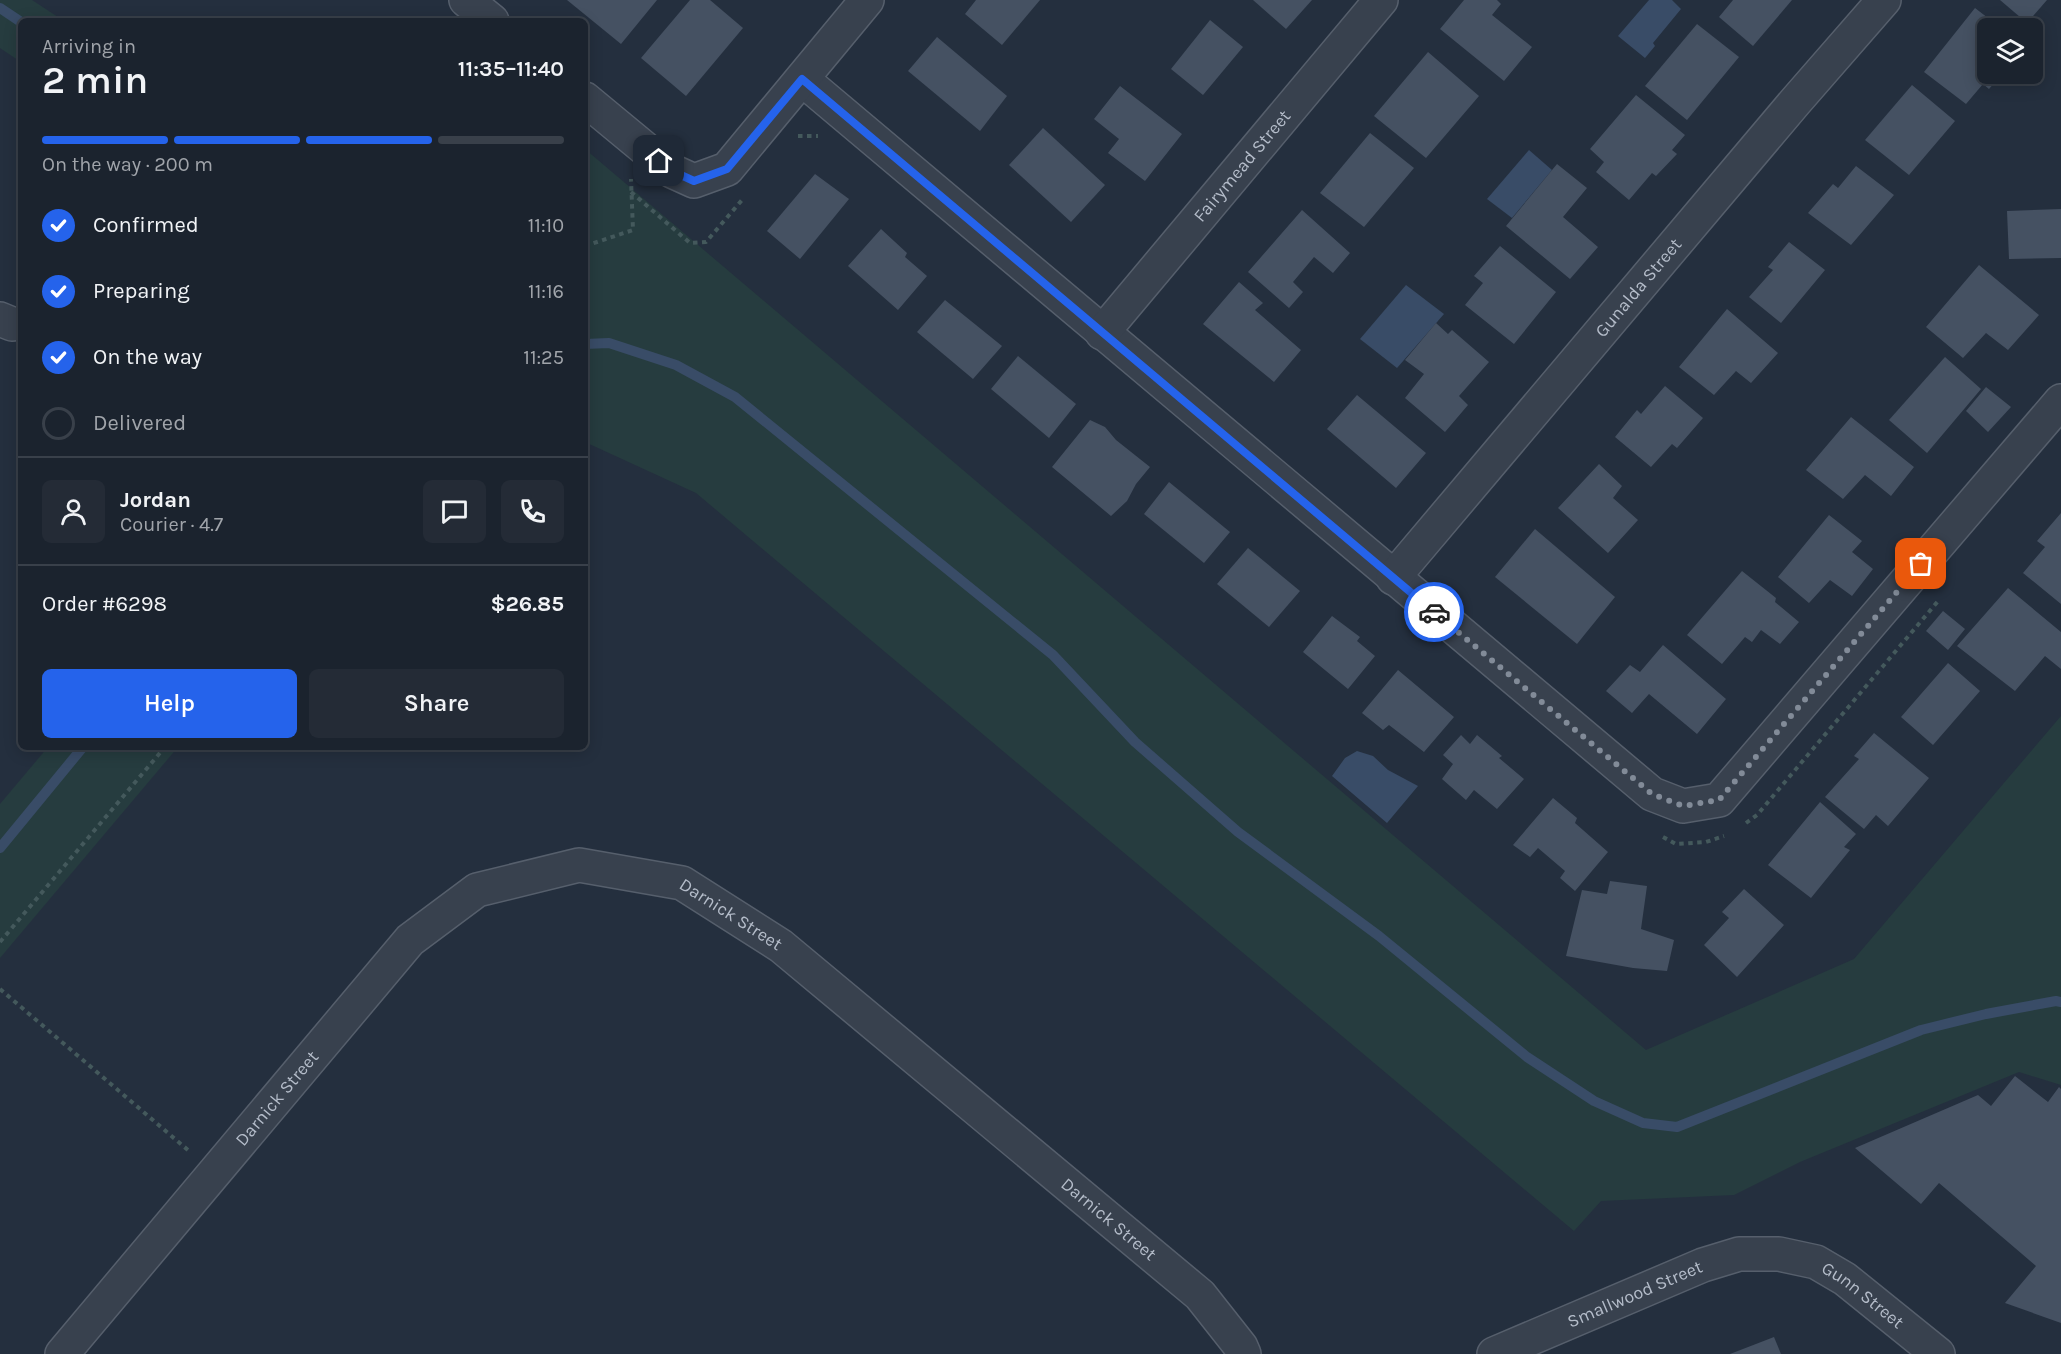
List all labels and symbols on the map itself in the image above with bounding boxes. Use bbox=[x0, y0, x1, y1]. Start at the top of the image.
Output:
street label: Fairymead Street bbox=[1189, 105, 1295, 226]
pin bbox=[633, 135, 684, 186]
street label: Gunalda Street bbox=[1590, 234, 1686, 342]
pin bbox=[1895, 538, 1946, 589]
courier bbox=[1404, 582, 1464, 642]
street label: Darnick Street bbox=[675, 873, 787, 955]
street label: Darnick Street bbox=[231, 1046, 323, 1150]
street label: Darnick Street bbox=[1057, 1173, 1161, 1265]
street label: Smallwood Street bbox=[1564, 1255, 1706, 1333]
street label: Gunn Street bbox=[1818, 1257, 1909, 1333]

